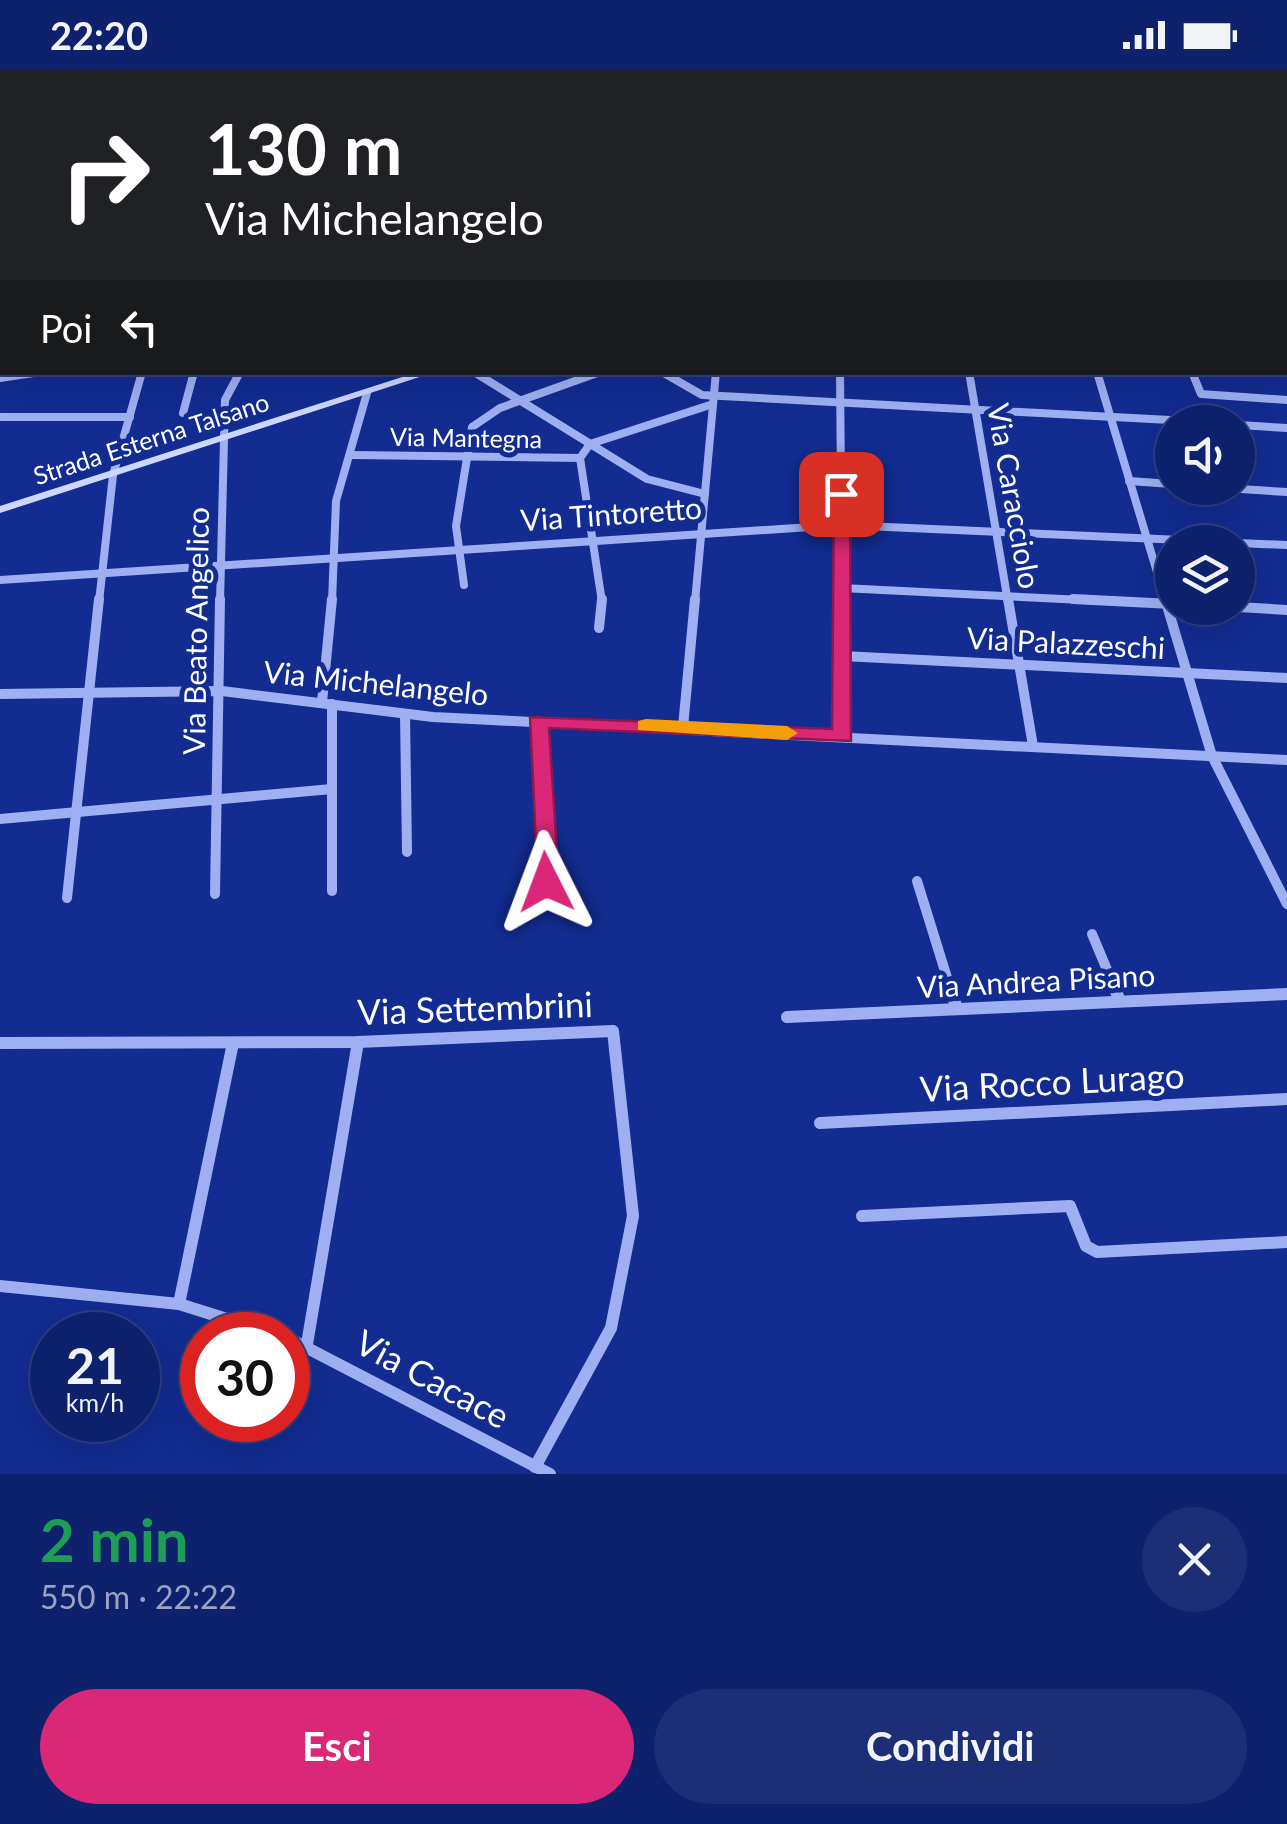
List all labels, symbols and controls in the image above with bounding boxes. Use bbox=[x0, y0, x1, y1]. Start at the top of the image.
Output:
text: 22:20 bbox=[50, 12, 148, 58]
text: 130 m bbox=[205, 106, 402, 190]
icon: right bbox=[40, 110, 170, 240]
text: Via Michelangelo bbox=[205, 191, 544, 245]
icon: left bbox=[112, 300, 167, 355]
text: Poi bbox=[40, 305, 92, 351]
street label: Strada Esterna Talsano bbox=[29, 386, 273, 490]
street label: Via Caracciolo bbox=[981, 401, 1049, 591]
map controls bbox=[1155, 405, 1255, 625]
button: sound bbox=[1155, 405, 1255, 505]
street label: Via Mantegna bbox=[390, 421, 542, 453]
pin bbox=[799, 452, 884, 537]
icon: arrive bbox=[814, 467, 869, 522]
street label: Via Tintoretto bbox=[519, 489, 703, 537]
street label: Via Beato Angelico bbox=[175, 507, 215, 755]
button: layers bbox=[1155, 525, 1255, 625]
street label: Via Palazzeschi bbox=[966, 619, 1166, 665]
street label: Via Michelangelo bbox=[262, 652, 490, 712]
position arrow bbox=[494, 830, 598, 934]
street label: Via Andrea Pisano bbox=[916, 956, 1156, 1004]
street label: Via Settembrini bbox=[357, 982, 593, 1032]
street label: Via Rocco Lurago bbox=[919, 1053, 1185, 1109]
speed limit sign: 30 bbox=[180, 1312, 310, 1442]
street label: Via Cacace bbox=[349, 1320, 517, 1436]
text: 21 bbox=[66, 1335, 124, 1395]
text: km/h bbox=[66, 1387, 124, 1417]
text: 2 min bbox=[40, 1503, 189, 1575]
button: close bbox=[1142, 1507, 1247, 1612]
text: 550 m · 22:22 bbox=[40, 1577, 237, 1616]
button: Esci bbox=[40, 1689, 634, 1804]
button: Condividi bbox=[654, 1689, 1247, 1804]

